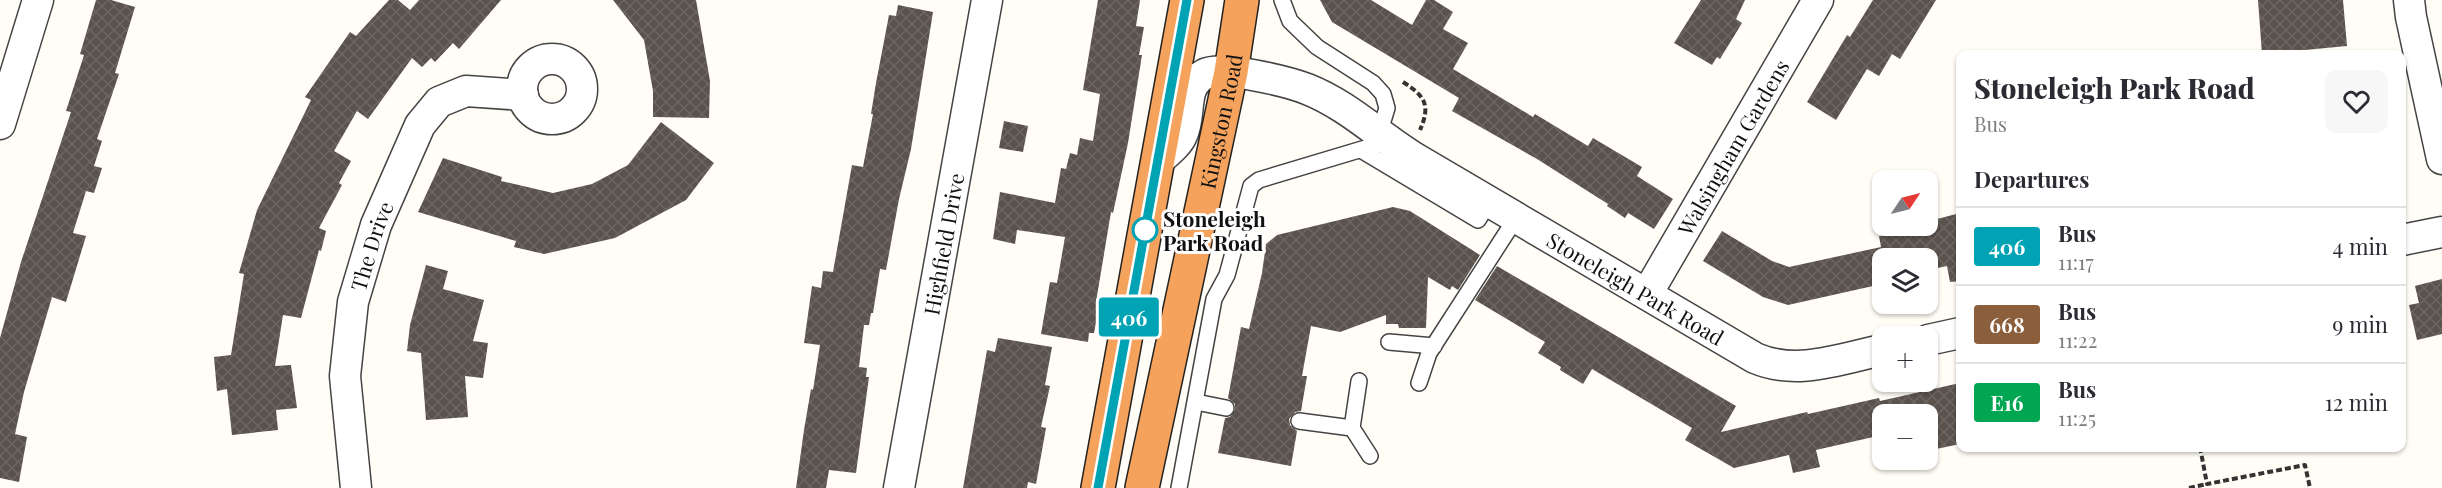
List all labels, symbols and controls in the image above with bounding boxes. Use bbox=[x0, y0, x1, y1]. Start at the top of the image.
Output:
street label: Kingston Road bbox=[1192, 52, 1248, 191]
street label: Walsingham Gardens bbox=[1670, 54, 1795, 241]
text: Stoneleigh Park Road bbox=[1974, 69, 2255, 106]
button: heart bbox=[2325, 70, 2388, 133]
text: Bus bbox=[1974, 110, 2007, 137]
text: Departures bbox=[1974, 164, 2089, 194]
north arrow bbox=[1872, 170, 1938, 236]
map controls bbox=[1872, 170, 1938, 470]
street label: Highfield Drive bbox=[916, 171, 970, 317]
street label: The Drive bbox=[343, 197, 399, 294]
place label: Stoneleigh Park Road bbox=[1163, 204, 1266, 256]
marker: Stoneleigh Park Road bbox=[1132, 217, 1158, 243]
text: Bus bbox=[2058, 218, 2096, 248]
street label: Stoneleigh Park Road bbox=[1542, 225, 1729, 351]
text: 4 min bbox=[2333, 231, 2388, 261]
text: 406 bbox=[1989, 232, 2025, 260]
button: layers bbox=[1872, 248, 1938, 314]
text: 11:17 bbox=[2058, 248, 2094, 275]
text: Bus bbox=[2058, 296, 2096, 326]
line badge: 406 bbox=[1094, 298, 1164, 336]
text: 406 bbox=[1111, 303, 1147, 331]
text: 9 min bbox=[2332, 309, 2388, 339]
text: 668 bbox=[1989, 310, 2025, 338]
button: + bbox=[1872, 326, 1938, 392]
text: 11:22 bbox=[2058, 326, 2097, 353]
text: Bus bbox=[2058, 374, 2096, 404]
text: 12 min bbox=[2325, 387, 2388, 417]
text: E16 bbox=[1990, 388, 2024, 416]
button: − bbox=[1872, 404, 1938, 470]
text: 11:25 bbox=[2058, 404, 2096, 431]

